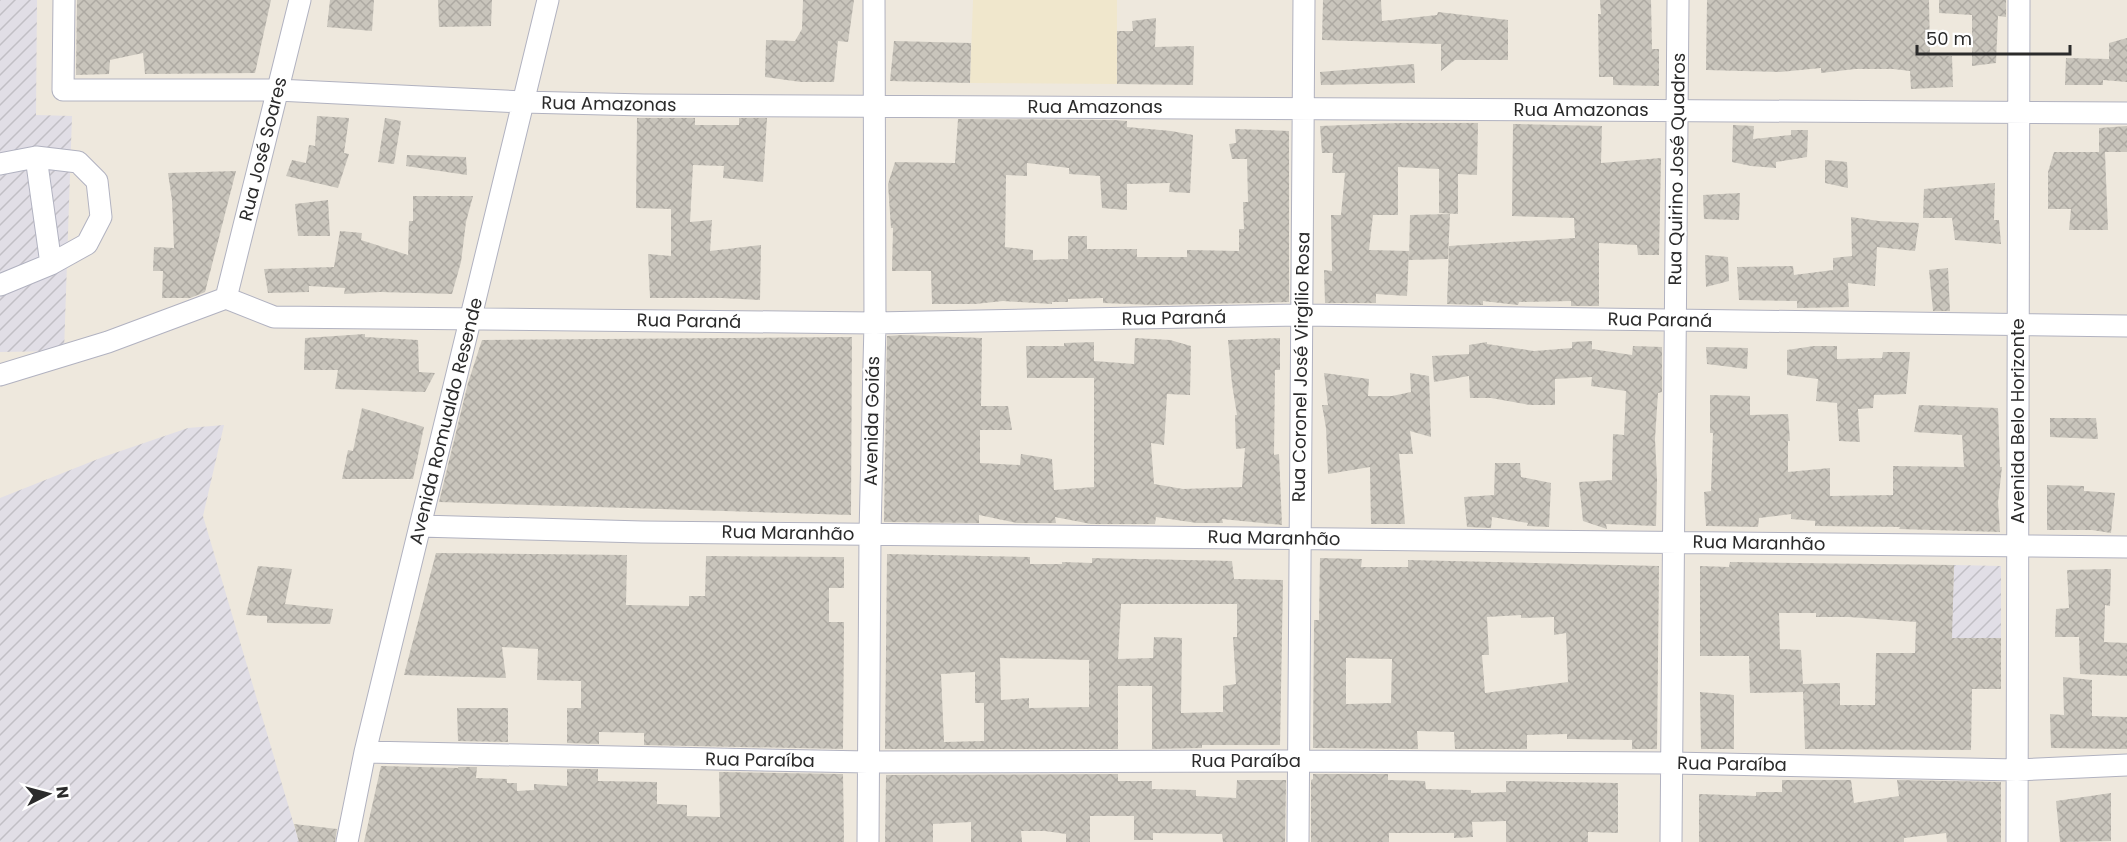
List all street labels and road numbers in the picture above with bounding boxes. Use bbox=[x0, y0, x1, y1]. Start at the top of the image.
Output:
street label: Rua Quirino José Quadros bbox=[1662, 52, 1691, 286]
street label: Rua José Soares bbox=[233, 74, 292, 223]
street label: Rua Amazonas bbox=[541, 90, 677, 117]
street label: Rua Amazonas bbox=[1027, 94, 1163, 119]
street label: Rua Amazonas bbox=[1513, 97, 1649, 122]
street label: Rua Coronel José Virgílio Rosa bbox=[1286, 232, 1315, 502]
street label: Avenida Romualdo Resende bbox=[403, 295, 488, 547]
street label: Rua Paraná bbox=[1121, 304, 1227, 331]
street label: Rua Paraná bbox=[1607, 306, 1713, 333]
street label: Rua Paraná bbox=[636, 307, 742, 334]
street label: Avenida Belo Horizonte bbox=[2005, 318, 2030, 524]
street label: Avenida Goiás bbox=[858, 356, 885, 486]
street label: Rua Maranhão bbox=[721, 519, 855, 546]
street label: Rua Maranhão bbox=[1207, 524, 1341, 551]
street label: Rua Maranhão bbox=[1692, 529, 1826, 556]
street label: Rua Paraíba bbox=[705, 746, 815, 773]
street label: Rua Paraíba bbox=[1191, 748, 1301, 773]
street label: Rua Paraíba bbox=[1677, 750, 1787, 777]

